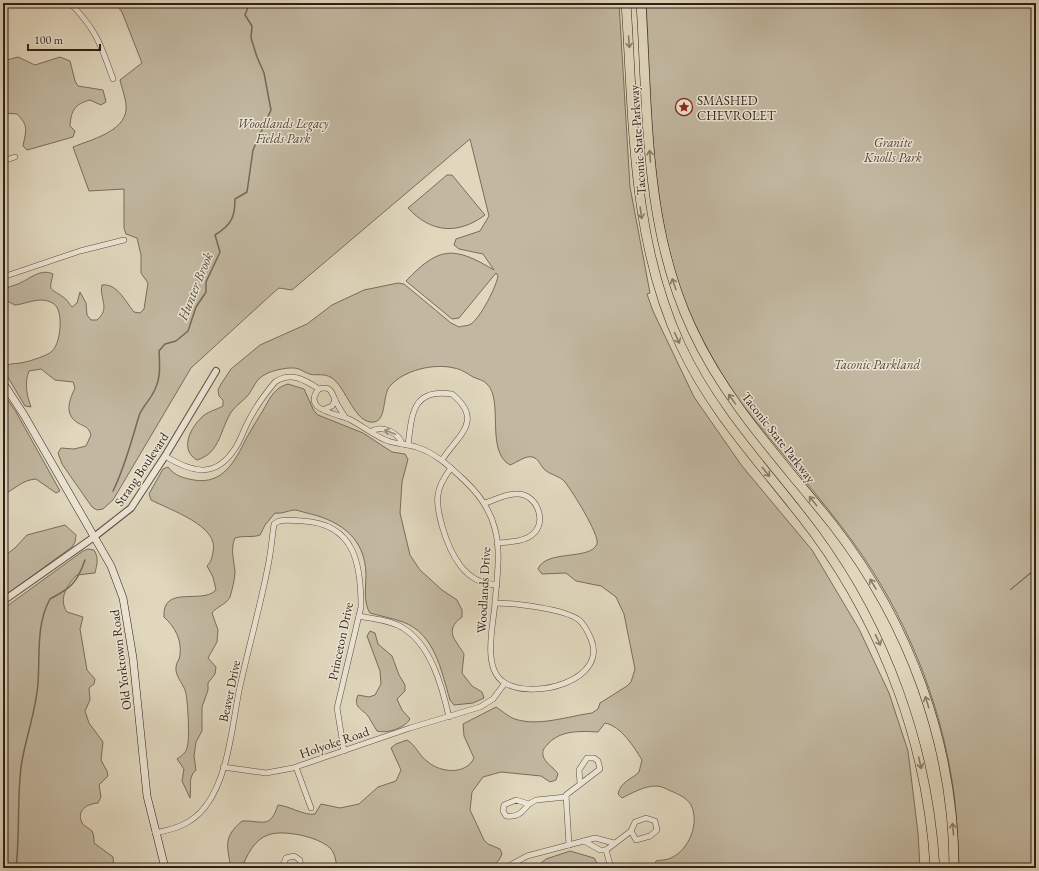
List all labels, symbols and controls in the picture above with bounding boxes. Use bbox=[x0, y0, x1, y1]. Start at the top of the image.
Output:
scale bar bbox=[28, 26, 100, 52]
text: 100 m bbox=[34, 32, 64, 48]
one-way arrow bbox=[625, 35, 632, 48]
street label: Taconic State Parkway bbox=[625, 84, 650, 196]
place label: SMASHED CHEVROLET bbox=[697, 92, 776, 124]
place icon: SMASHED CHEVROLET bbox=[674, 97, 694, 117]
park label: Woodlands Legacy Fields Park bbox=[237, 115, 329, 147]
park label: Granite Knolls Park bbox=[863, 134, 922, 166]
one-way arrow bbox=[647, 150, 654, 163]
one-way arrow bbox=[637, 207, 645, 220]
water label: Hunter Brook bbox=[173, 249, 217, 324]
one-way arrow bbox=[669, 278, 677, 290]
one-way arrow bbox=[674, 332, 681, 344]
park label: Taconic Parkland bbox=[834, 356, 921, 373]
street label: Taconic State Parkway bbox=[738, 388, 820, 486]
one-way arrow bbox=[728, 394, 736, 405]
one-way arrow bbox=[384, 428, 396, 436]
street label: Strang Boulevard bbox=[110, 429, 173, 509]
one-way arrow bbox=[762, 467, 770, 478]
one-way arrow bbox=[809, 496, 818, 506]
street label: Woodlands Drive bbox=[473, 546, 494, 634]
one-way arrow bbox=[869, 578, 877, 590]
street label: Princeton Drive bbox=[324, 600, 357, 682]
street label: Old Yorktown Road bbox=[106, 608, 135, 711]
one-way arrow bbox=[875, 634, 882, 646]
street label: Beaver Drive bbox=[215, 659, 244, 724]
one-way arrow bbox=[923, 696, 931, 708]
street label: Holyoke Road bbox=[297, 723, 372, 762]
one-way arrow bbox=[917, 756, 924, 769]
one-way arrow bbox=[949, 823, 956, 836]

